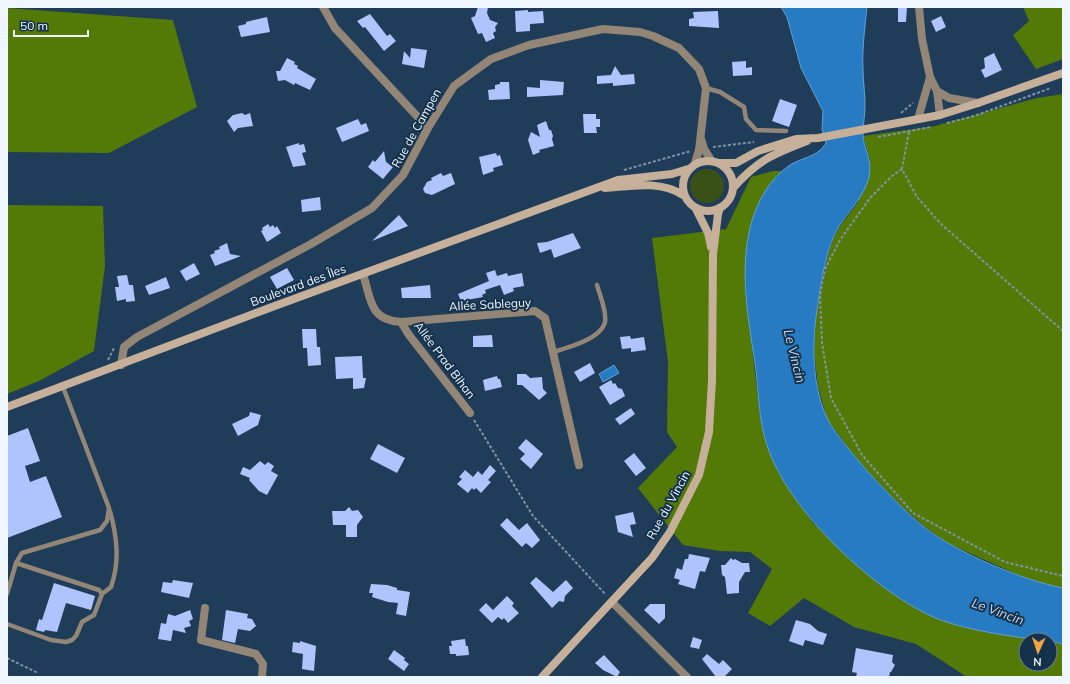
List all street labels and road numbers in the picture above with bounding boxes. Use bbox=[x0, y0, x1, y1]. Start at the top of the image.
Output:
street label: Rue de Campen bbox=[388, 86, 444, 170]
street label: Boulevard des Îles bbox=[248, 261, 348, 309]
street label: Allée Sableguy bbox=[448, 294, 532, 314]
street label: Allée Prad Bihan bbox=[411, 319, 479, 401]
street label: Rue du Vincin bbox=[643, 468, 693, 542]

